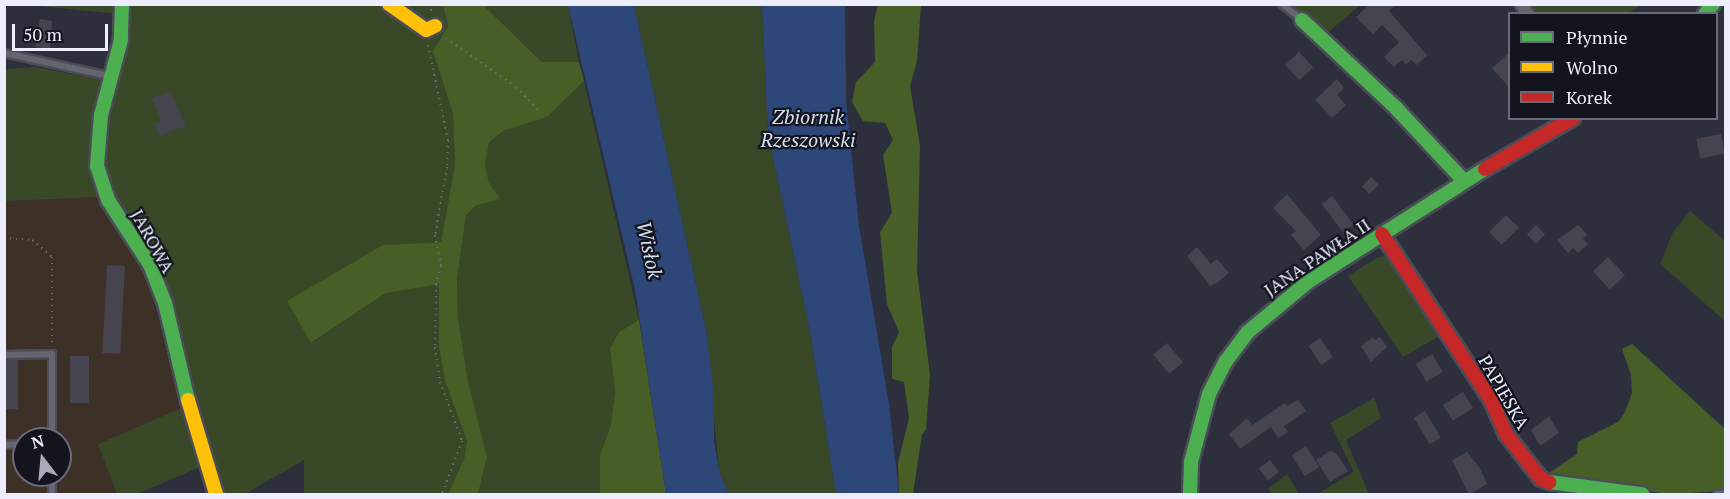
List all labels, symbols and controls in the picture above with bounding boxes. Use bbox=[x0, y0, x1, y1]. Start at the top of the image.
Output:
scale bar bbox=[15, 12, 111, 50]
legend bbox=[1508, 12, 1718, 120]
text: 50 m bbox=[23, 22, 62, 46]
text: Płynnie bbox=[1566, 25, 1628, 49]
text: Wolno bbox=[1566, 55, 1618, 79]
text: Korek bbox=[1566, 85, 1612, 109]
water label: Zbiornik Rzeszowski bbox=[761, 104, 855, 151]
street label: JAROWA bbox=[127, 205, 179, 277]
street label: JANA PAWŁA II bbox=[1259, 213, 1375, 301]
water label: Wisłok bbox=[632, 219, 668, 281]
street label: PAPIESKA bbox=[1474, 351, 1534, 433]
north arrow bbox=[12, 427, 72, 487]
text: N bbox=[29, 429, 46, 454]

